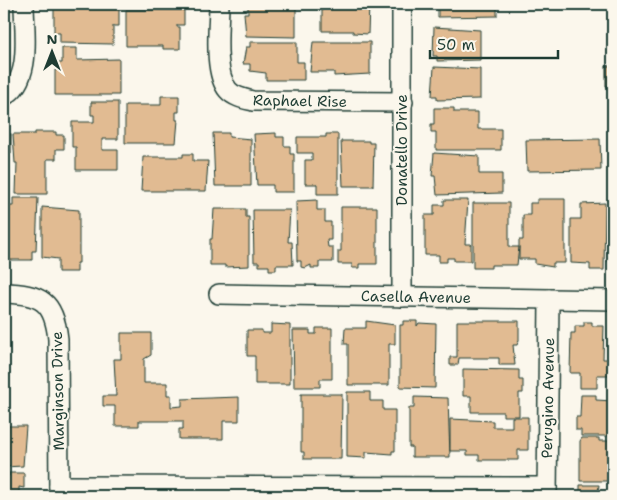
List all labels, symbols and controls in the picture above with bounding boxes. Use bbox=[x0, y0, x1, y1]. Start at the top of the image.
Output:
north arrow bbox=[28, 28, 78, 78]
scale bar bbox=[430, 28, 557, 60]
text: N bbox=[46, 30, 58, 48]
text: 50 m bbox=[437, 35, 475, 55]
street label: Raphael Rise bbox=[253, 90, 347, 112]
street label: Donatello Drive bbox=[392, 94, 412, 206]
street label: Casella Avenue bbox=[361, 286, 471, 308]
street label: Marginson Drive bbox=[47, 331, 69, 451]
street label: Perugino Avenue bbox=[537, 337, 559, 459]

